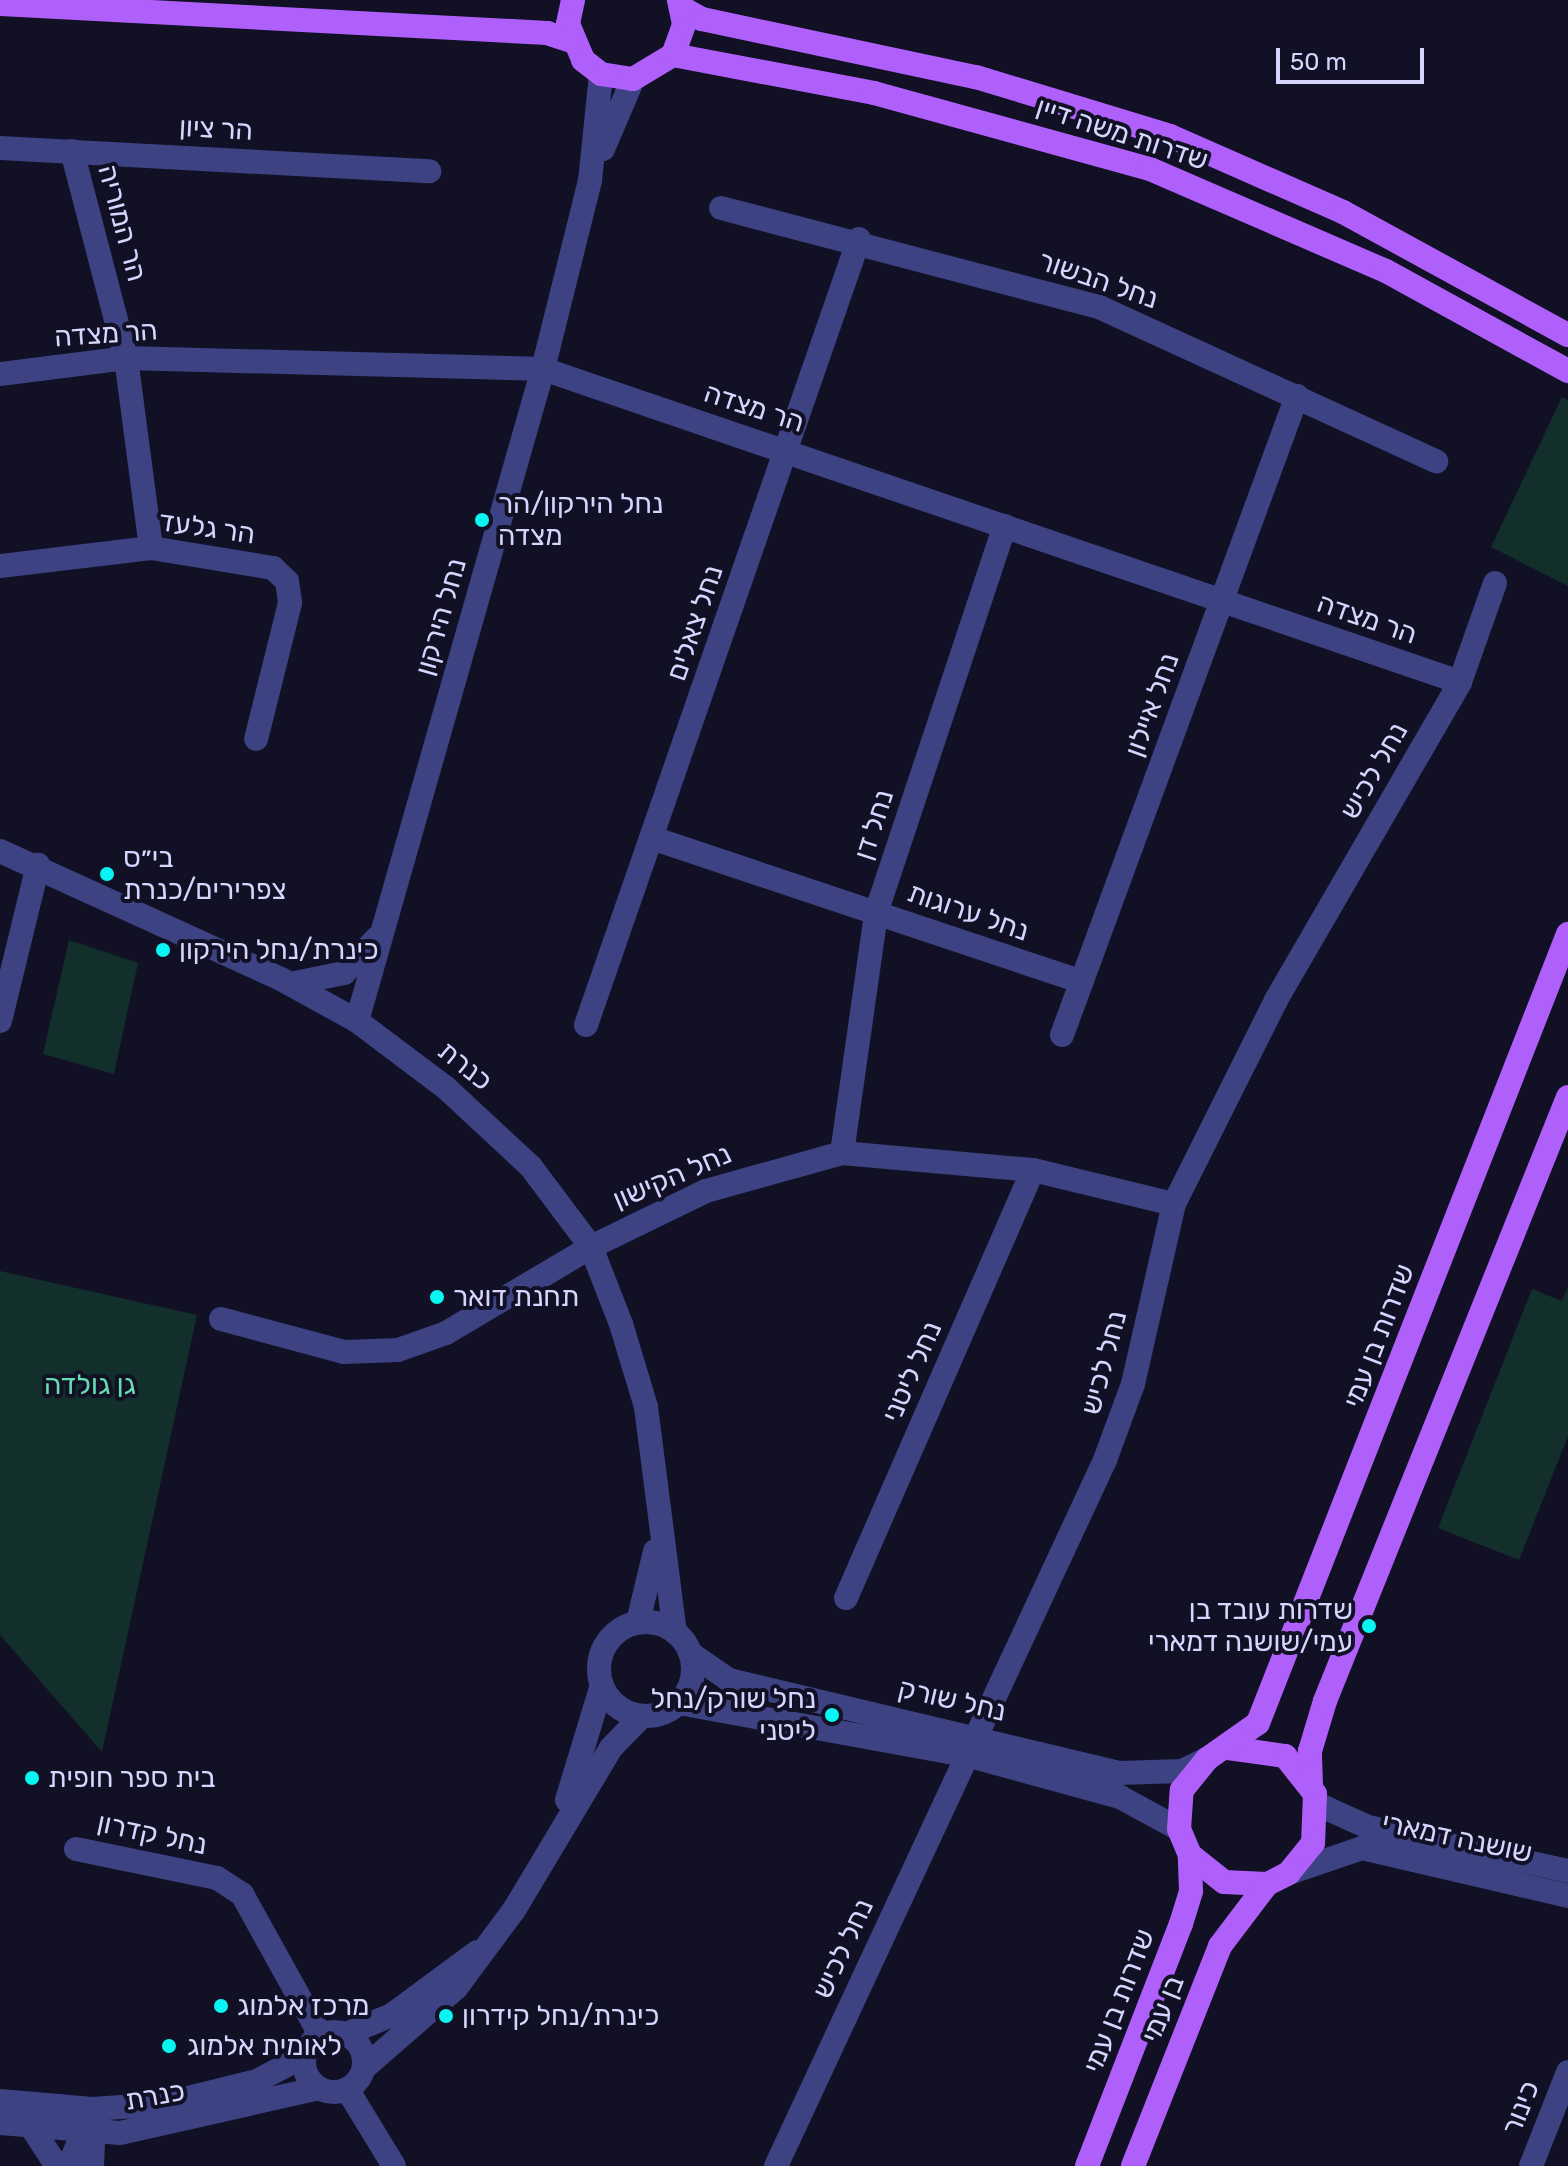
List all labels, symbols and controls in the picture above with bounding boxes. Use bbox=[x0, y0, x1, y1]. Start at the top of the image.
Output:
scale bar bbox=[1280, 32, 1428, 82]
text: 50 m bbox=[1290, 48, 1347, 76]
street label: שדרות משה דיין bbox=[1031, 90, 1213, 178]
street label: הר ציון bbox=[178, 110, 254, 148]
street label: הר המוריה bbox=[90, 161, 154, 285]
street label: נחל הבשור bbox=[1034, 244, 1162, 316]
street label: הר מצדה bbox=[53, 314, 159, 354]
street label: הר מצדה bbox=[699, 376, 809, 440]
place label: נחל הירקון/הר מצדה bbox=[498, 487, 664, 553]
street label: הר גלעד bbox=[156, 505, 258, 551]
marker: נחל הירקון/הר מצדה bbox=[473, 511, 491, 529]
street label: נחל הירקון bbox=[408, 554, 474, 680]
street label: נחל צאלים bbox=[660, 561, 730, 685]
street label: הר מצדה bbox=[1312, 586, 1422, 652]
street label: נחל איילון bbox=[1118, 648, 1186, 762]
street label: נחל לכיש bbox=[1333, 716, 1415, 826]
street label: נחל דן bbox=[847, 785, 901, 865]
place label: בי״ס צפרירים/כנרת bbox=[123, 841, 286, 907]
marker: בי״ס צפרירים/כנרת bbox=[98, 865, 116, 883]
street label: נחל ערוגות bbox=[903, 876, 1033, 948]
place label: כינרת/נחל הירקון bbox=[179, 933, 379, 967]
marker: כינרת/נחל הירקון bbox=[154, 941, 172, 959]
street label: כנרת bbox=[431, 1034, 499, 1098]
street label: נחל הקישון bbox=[608, 1137, 736, 1217]
street label: שדרות בן עמי bbox=[1336, 1259, 1422, 1413]
place label: תחנת דואר bbox=[453, 1280, 580, 1314]
marker: תחנת דואר bbox=[428, 1288, 446, 1306]
street label: נחל לכיש bbox=[1074, 1307, 1134, 1419]
street label: נחל ליטני bbox=[875, 1316, 949, 1428]
park label: גן גולדה bbox=[44, 1368, 136, 1402]
place label: שדרות עובד בן עמי/שושנה דמארי bbox=[1147, 1593, 1353, 1659]
marker: שדרות עובד בן עמי/שושנה דמארי bbox=[1360, 1617, 1378, 1635]
street label: נחל שורק bbox=[895, 1671, 1009, 1729]
place label: נחל שורק/נחל ליטני bbox=[650, 1682, 816, 1748]
marker: נחל שורק/נחל ליטני bbox=[823, 1706, 841, 1724]
place label: בית ספר חופית bbox=[48, 1761, 216, 1795]
marker: בית ספר חופית bbox=[23, 1769, 41, 1787]
street label: נחל קדרון bbox=[94, 1806, 210, 1862]
street label: שושנה דמארי bbox=[1379, 1806, 1535, 1870]
street label: נחל לכיש bbox=[805, 1894, 881, 2004]
street label: שדרות בן עמי bbox=[1076, 1924, 1162, 2078]
street label: בן עמי bbox=[1134, 1971, 1192, 2047]
place label: מרכז אלמוג bbox=[237, 1989, 370, 2023]
marker: מרכז אלמוג bbox=[212, 1997, 230, 2015]
place label: כינרת/נחל קידרון bbox=[462, 1999, 660, 2033]
marker: כינרת/נחל קידרון bbox=[437, 2007, 455, 2025]
place label: לאומית אלמוג bbox=[187, 2029, 342, 2063]
marker: לאומית אלמוג bbox=[158, 2035, 180, 2057]
street label: כנרת bbox=[123, 2074, 187, 2118]
street label: כינור bbox=[1495, 2076, 1547, 2140]

